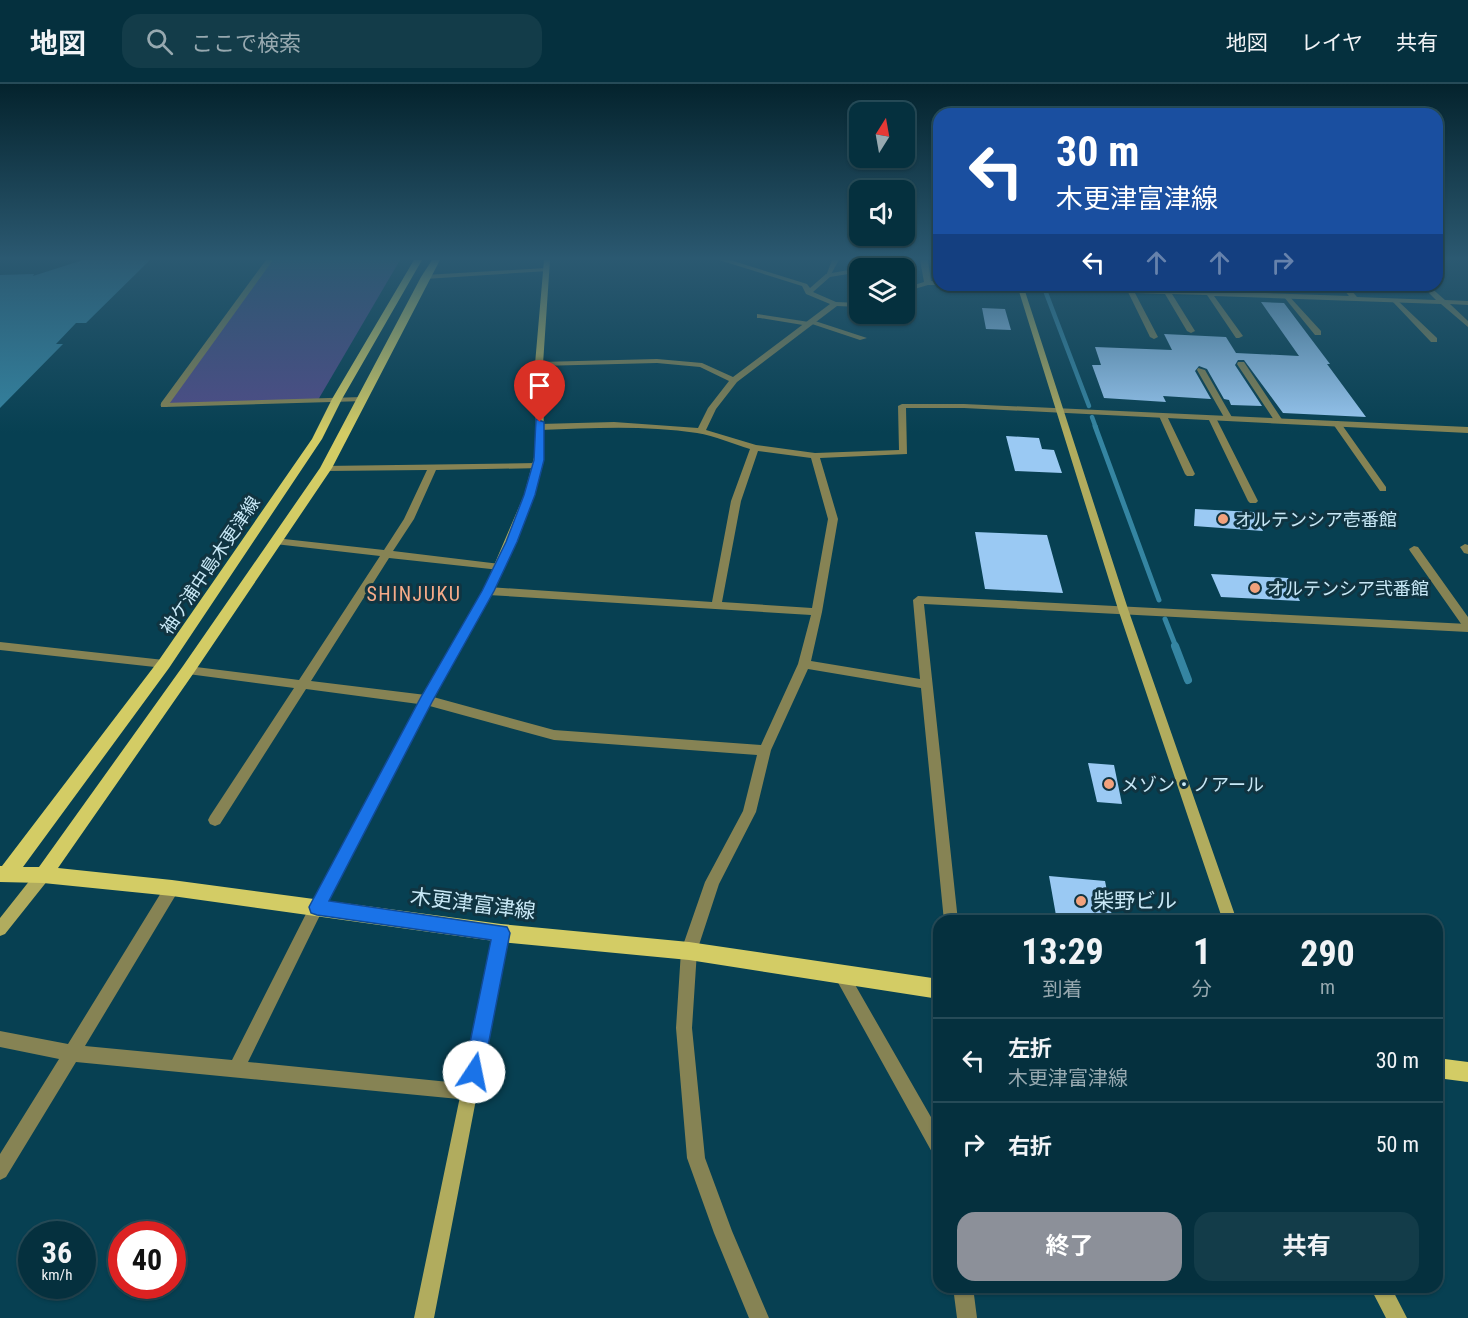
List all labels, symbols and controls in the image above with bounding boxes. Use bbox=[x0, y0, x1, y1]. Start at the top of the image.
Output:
search box bbox=[122, 14, 542, 68]
icon: search bbox=[143, 25, 176, 58]
text: 地図 bbox=[30, 27, 86, 60]
text: ここで検索 bbox=[191, 31, 301, 56]
text: 地図 bbox=[1226, 31, 1268, 55]
text: レイヤ bbox=[1301, 31, 1363, 55]
text: 共有 bbox=[1396, 31, 1438, 55]
north arrow bbox=[849, 102, 915, 168]
map controls bbox=[849, 102, 915, 324]
text: 30 m bbox=[1056, 127, 1139, 176]
icon: left bbox=[957, 132, 1035, 210]
button: sound bbox=[849, 180, 915, 246]
text: 木更津富津線 bbox=[1056, 183, 1218, 215]
icon: left bbox=[1077, 246, 1110, 279]
icon: ahead bbox=[1140, 246, 1173, 279]
icon: ahead bbox=[1203, 246, 1236, 279]
icon: right bbox=[1266, 246, 1299, 279]
button: layers bbox=[849, 258, 915, 324]
pin bbox=[514, 360, 565, 422]
icon: arrive bbox=[523, 369, 556, 402]
street label: 袖ケ浦中島木更津線 bbox=[156, 492, 264, 638]
place label: オルテンシア壱番館 bbox=[1235, 509, 1397, 530]
marker: オルテンシア壱番館 bbox=[1216, 512, 1230, 526]
place label: オルテンシア弐番館 bbox=[1267, 578, 1429, 599]
marker: オルテンシア弐番館 bbox=[1248, 581, 1262, 595]
district label: SHINJUKU bbox=[366, 582, 462, 606]
place label: メゾン・ノアール bbox=[1121, 774, 1264, 795]
marker: メゾン・ノアール bbox=[1102, 777, 1116, 791]
street label: 木更津富津線 bbox=[409, 884, 537, 924]
place label: 柴野ビル bbox=[1093, 889, 1177, 913]
marker: 柴野ビル bbox=[1074, 894, 1088, 908]
text: 13:29 bbox=[1021, 931, 1104, 973]
text: 1 bbox=[1193, 931, 1211, 973]
text: 290 bbox=[1300, 933, 1355, 975]
text: m bbox=[1320, 975, 1335, 999]
text: 到着 bbox=[1043, 977, 1083, 1001]
text: 分 bbox=[1192, 977, 1212, 1001]
text: 左折 bbox=[1008, 1036, 1052, 1061]
position arrow bbox=[442, 1040, 506, 1104]
icon: left bbox=[957, 1044, 990, 1077]
text: 30 m bbox=[1376, 1048, 1419, 1073]
text: 木更津富津線 bbox=[1008, 1066, 1128, 1090]
icon: right bbox=[957, 1128, 990, 1161]
text: 50 m bbox=[1376, 1132, 1419, 1157]
text: 右折 bbox=[1008, 1134, 1052, 1159]
button: 終了 bbox=[957, 1212, 1182, 1281]
button: 共有 bbox=[1194, 1212, 1419, 1281]
speed limit sign: 40 bbox=[108, 1221, 186, 1299]
text: 36 bbox=[42, 1235, 72, 1270]
text: km/h bbox=[42, 1266, 72, 1284]

